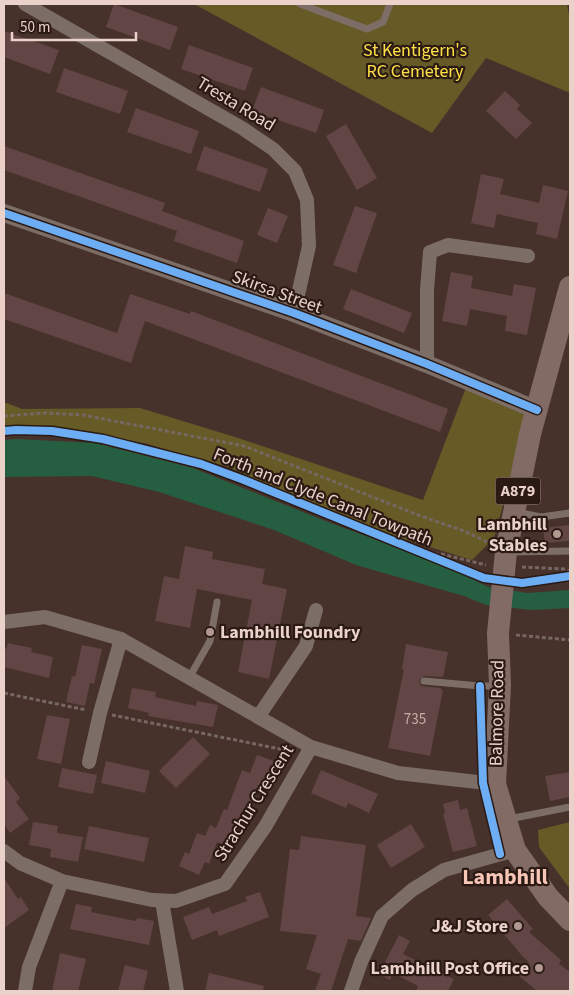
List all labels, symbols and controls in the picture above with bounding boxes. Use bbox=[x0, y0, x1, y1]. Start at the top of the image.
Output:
scale bar bbox=[12, 10, 136, 42]
text: 50 m bbox=[20, 17, 50, 38]
park label: St Kentigern's RC Cemetery bbox=[363, 38, 467, 84]
street label: Tresta Road bbox=[192, 71, 280, 137]
street label: Skirsa Street bbox=[228, 264, 326, 320]
street label: Forth and Clyde Canal Towpath bbox=[210, 442, 436, 552]
road number: A879 bbox=[496, 478, 540, 504]
place label: Lambhill Stables bbox=[477, 512, 547, 558]
marker: Lambhill Stables bbox=[551, 528, 563, 540]
place label: Lambhill Foundry bbox=[220, 620, 361, 645]
marker: Lambhill Foundry bbox=[204, 626, 216, 638]
street label: Balmore Road bbox=[484, 660, 510, 766]
house number: 735 bbox=[404, 709, 426, 730]
street label: Strachur Crescent bbox=[208, 740, 300, 866]
district label: Lambhill bbox=[462, 861, 549, 893]
place label: J&J Store bbox=[432, 914, 508, 939]
marker: J&J Store bbox=[512, 920, 524, 932]
place label: Lambhill Post Office bbox=[371, 956, 529, 981]
marker: Lambhill Post Office bbox=[533, 962, 545, 974]

